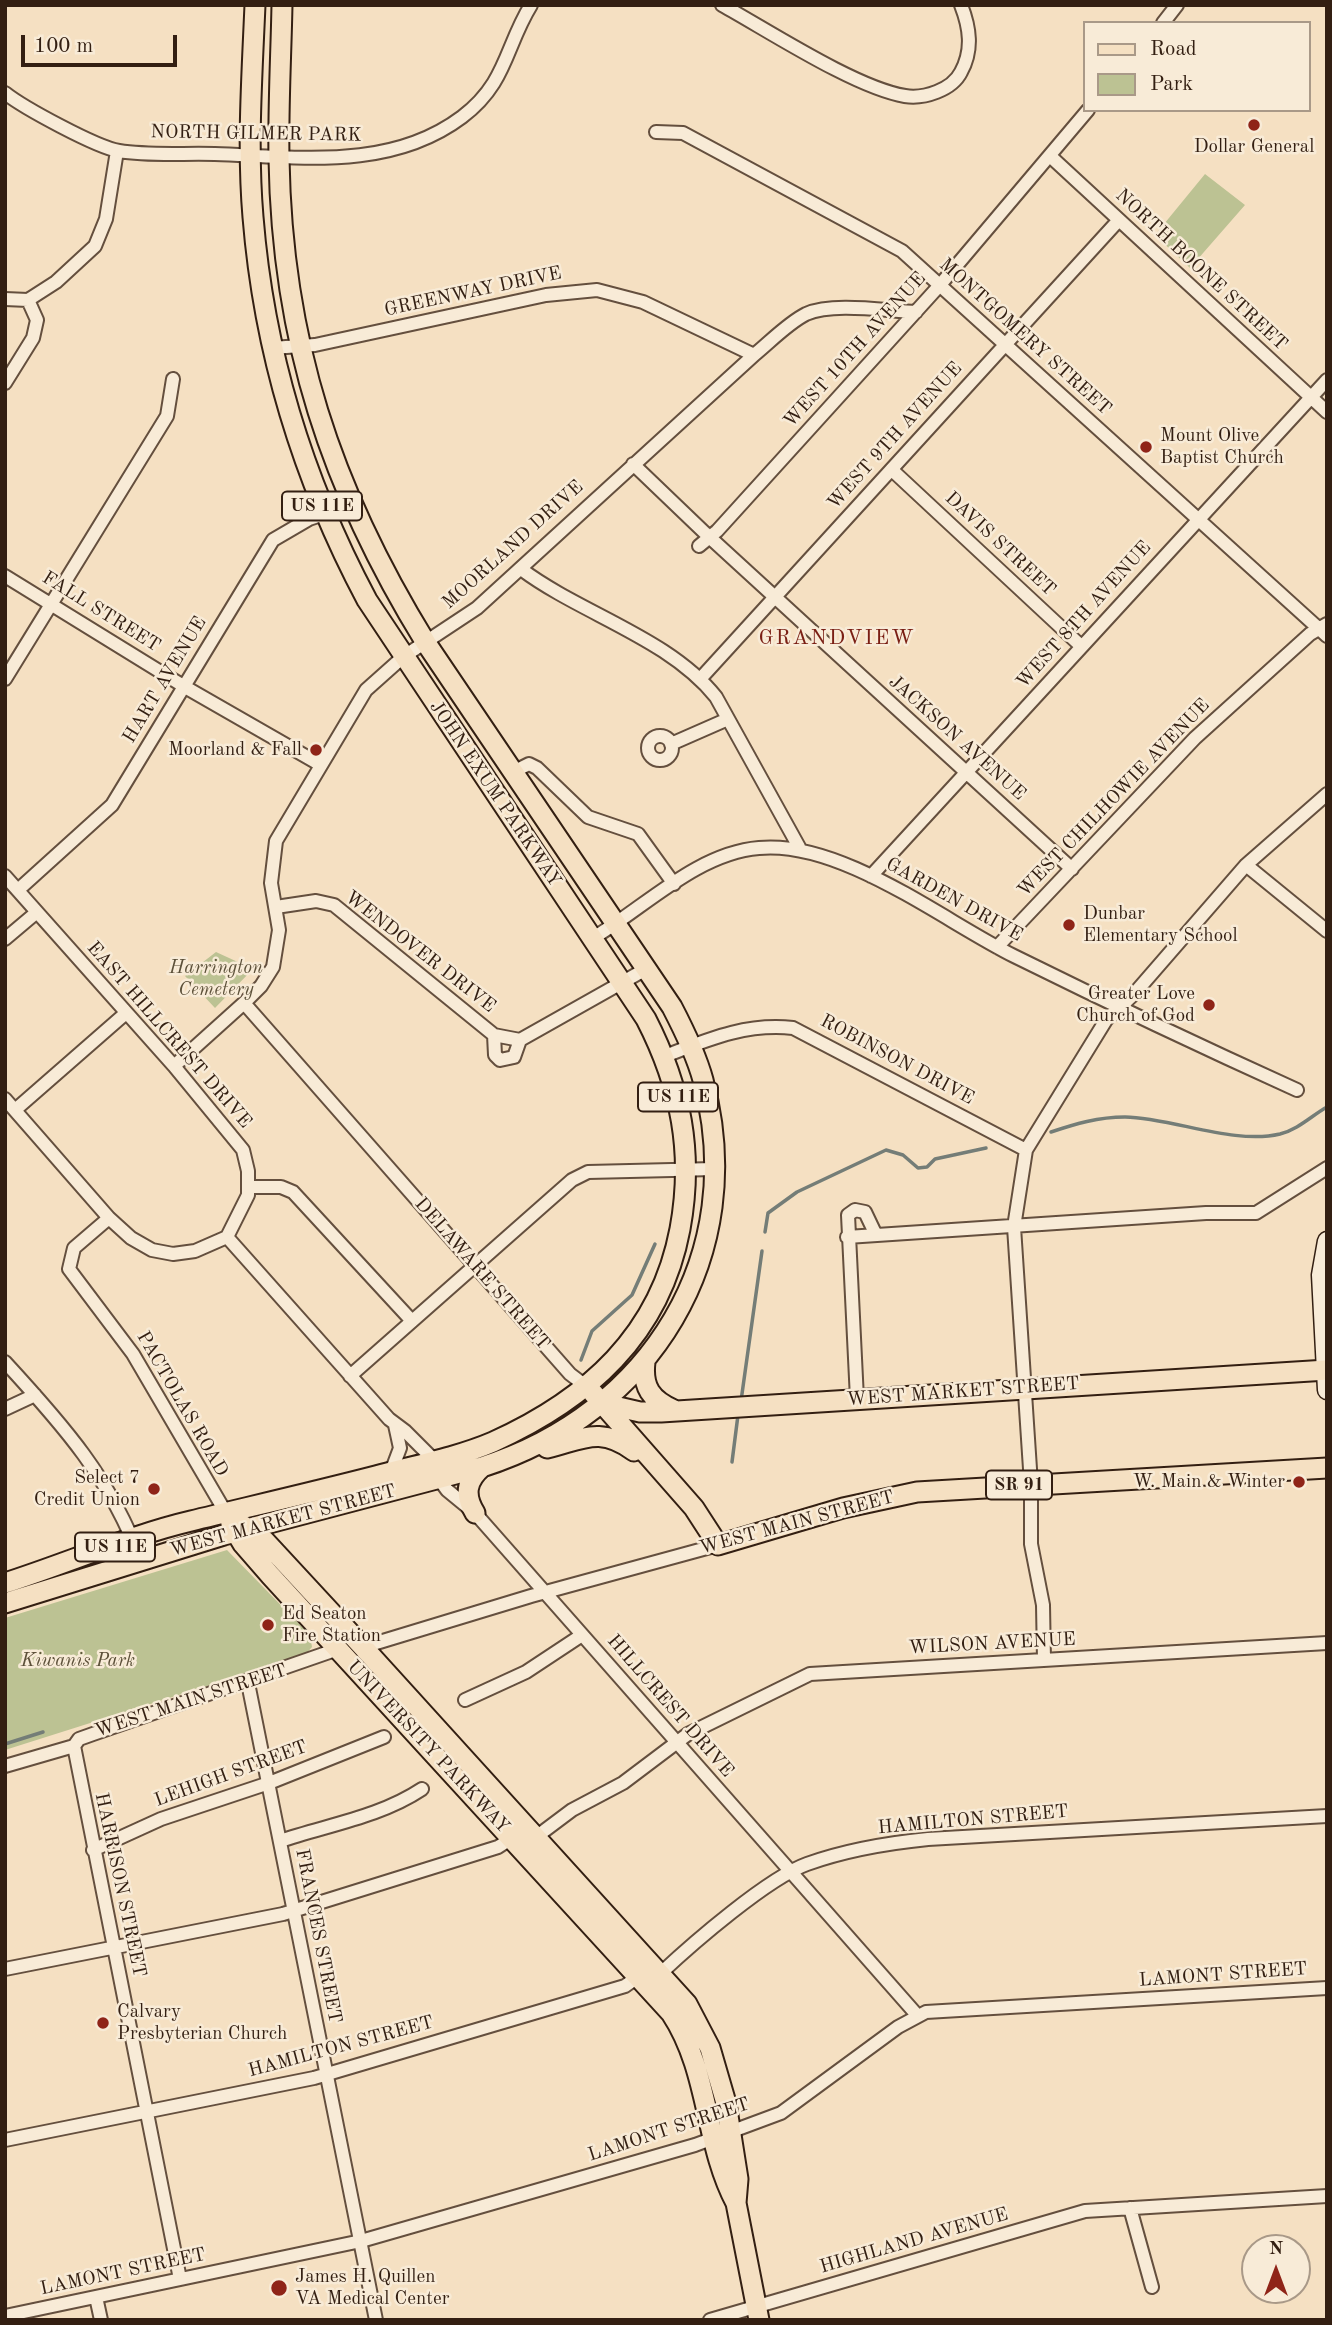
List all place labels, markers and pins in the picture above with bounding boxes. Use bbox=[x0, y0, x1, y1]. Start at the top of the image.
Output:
marker: Dollar General bbox=[1246, 117, 1262, 133]
place label: Dollar General bbox=[1194, 136, 1314, 158]
place label: Mount Olive Baptist Church bbox=[1160, 425, 1284, 469]
marker: Mount Olive Baptist Church bbox=[1138, 439, 1154, 455]
place label: Moorland & Fall bbox=[168, 739, 302, 761]
marker: Moorland & Fall bbox=[308, 742, 324, 758]
place label: Dunbar Elementary School bbox=[1083, 903, 1238, 947]
marker: Dunbar Elementary School bbox=[1061, 917, 1077, 933]
place label: Greater Love Church of God bbox=[1076, 983, 1195, 1027]
marker: Greater Love Church of God bbox=[1201, 997, 1217, 1013]
place label: Select 7 Credit Union bbox=[34, 1467, 140, 1511]
place label: W. Main & Winter bbox=[1133, 1471, 1285, 1493]
marker: W. Main & Winter bbox=[1291, 1474, 1307, 1490]
marker: Select 7 Credit Union bbox=[146, 1481, 162, 1497]
place label: Ed Seaton Fire Station bbox=[282, 1603, 381, 1647]
marker: Ed Seaton Fire Station bbox=[260, 1617, 276, 1633]
place label: Calvary Presbyterian Church bbox=[117, 2001, 287, 2045]
marker: Calvary Presbyterian Church bbox=[95, 2015, 111, 2031]
place label: James H. Quillen VA Medical Center bbox=[295, 2266, 450, 2310]
marker: James H. Quillen VA Medical Center bbox=[269, 2278, 289, 2298]

